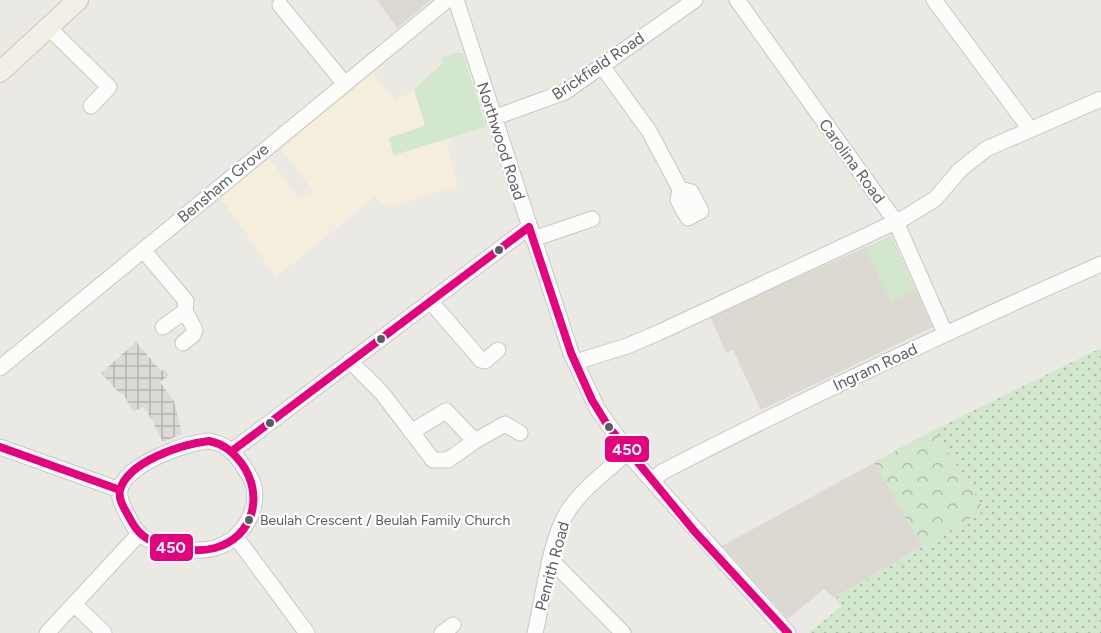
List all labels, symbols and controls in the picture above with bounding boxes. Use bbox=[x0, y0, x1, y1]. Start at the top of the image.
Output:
street label: Brickfield Road bbox=[548, 28, 648, 104]
street label: Northwood Road bbox=[473, 80, 529, 202]
street label: Carolina Road bbox=[815, 115, 889, 207]
street label: Bensham Grove bbox=[174, 139, 273, 227]
unlabelled marker bbox=[493, 244, 505, 256]
unlabelled marker bbox=[375, 333, 387, 345]
street label: Ingram Road bbox=[830, 339, 920, 395]
unlabelled marker bbox=[264, 417, 276, 429]
unlabelled marker bbox=[603, 421, 615, 433]
line badge: 450 bbox=[604, 435, 650, 463]
text: 450 bbox=[612, 440, 642, 459]
place label: Beulah Crescent / Beulah Family Church bbox=[260, 512, 510, 529]
marker: Beulah Crescent / Beulah Family Church bbox=[243, 514, 255, 526]
street label: Penrith Road bbox=[531, 519, 573, 613]
line badge: 450 bbox=[149, 533, 194, 562]
text: 450 bbox=[156, 538, 186, 557]

